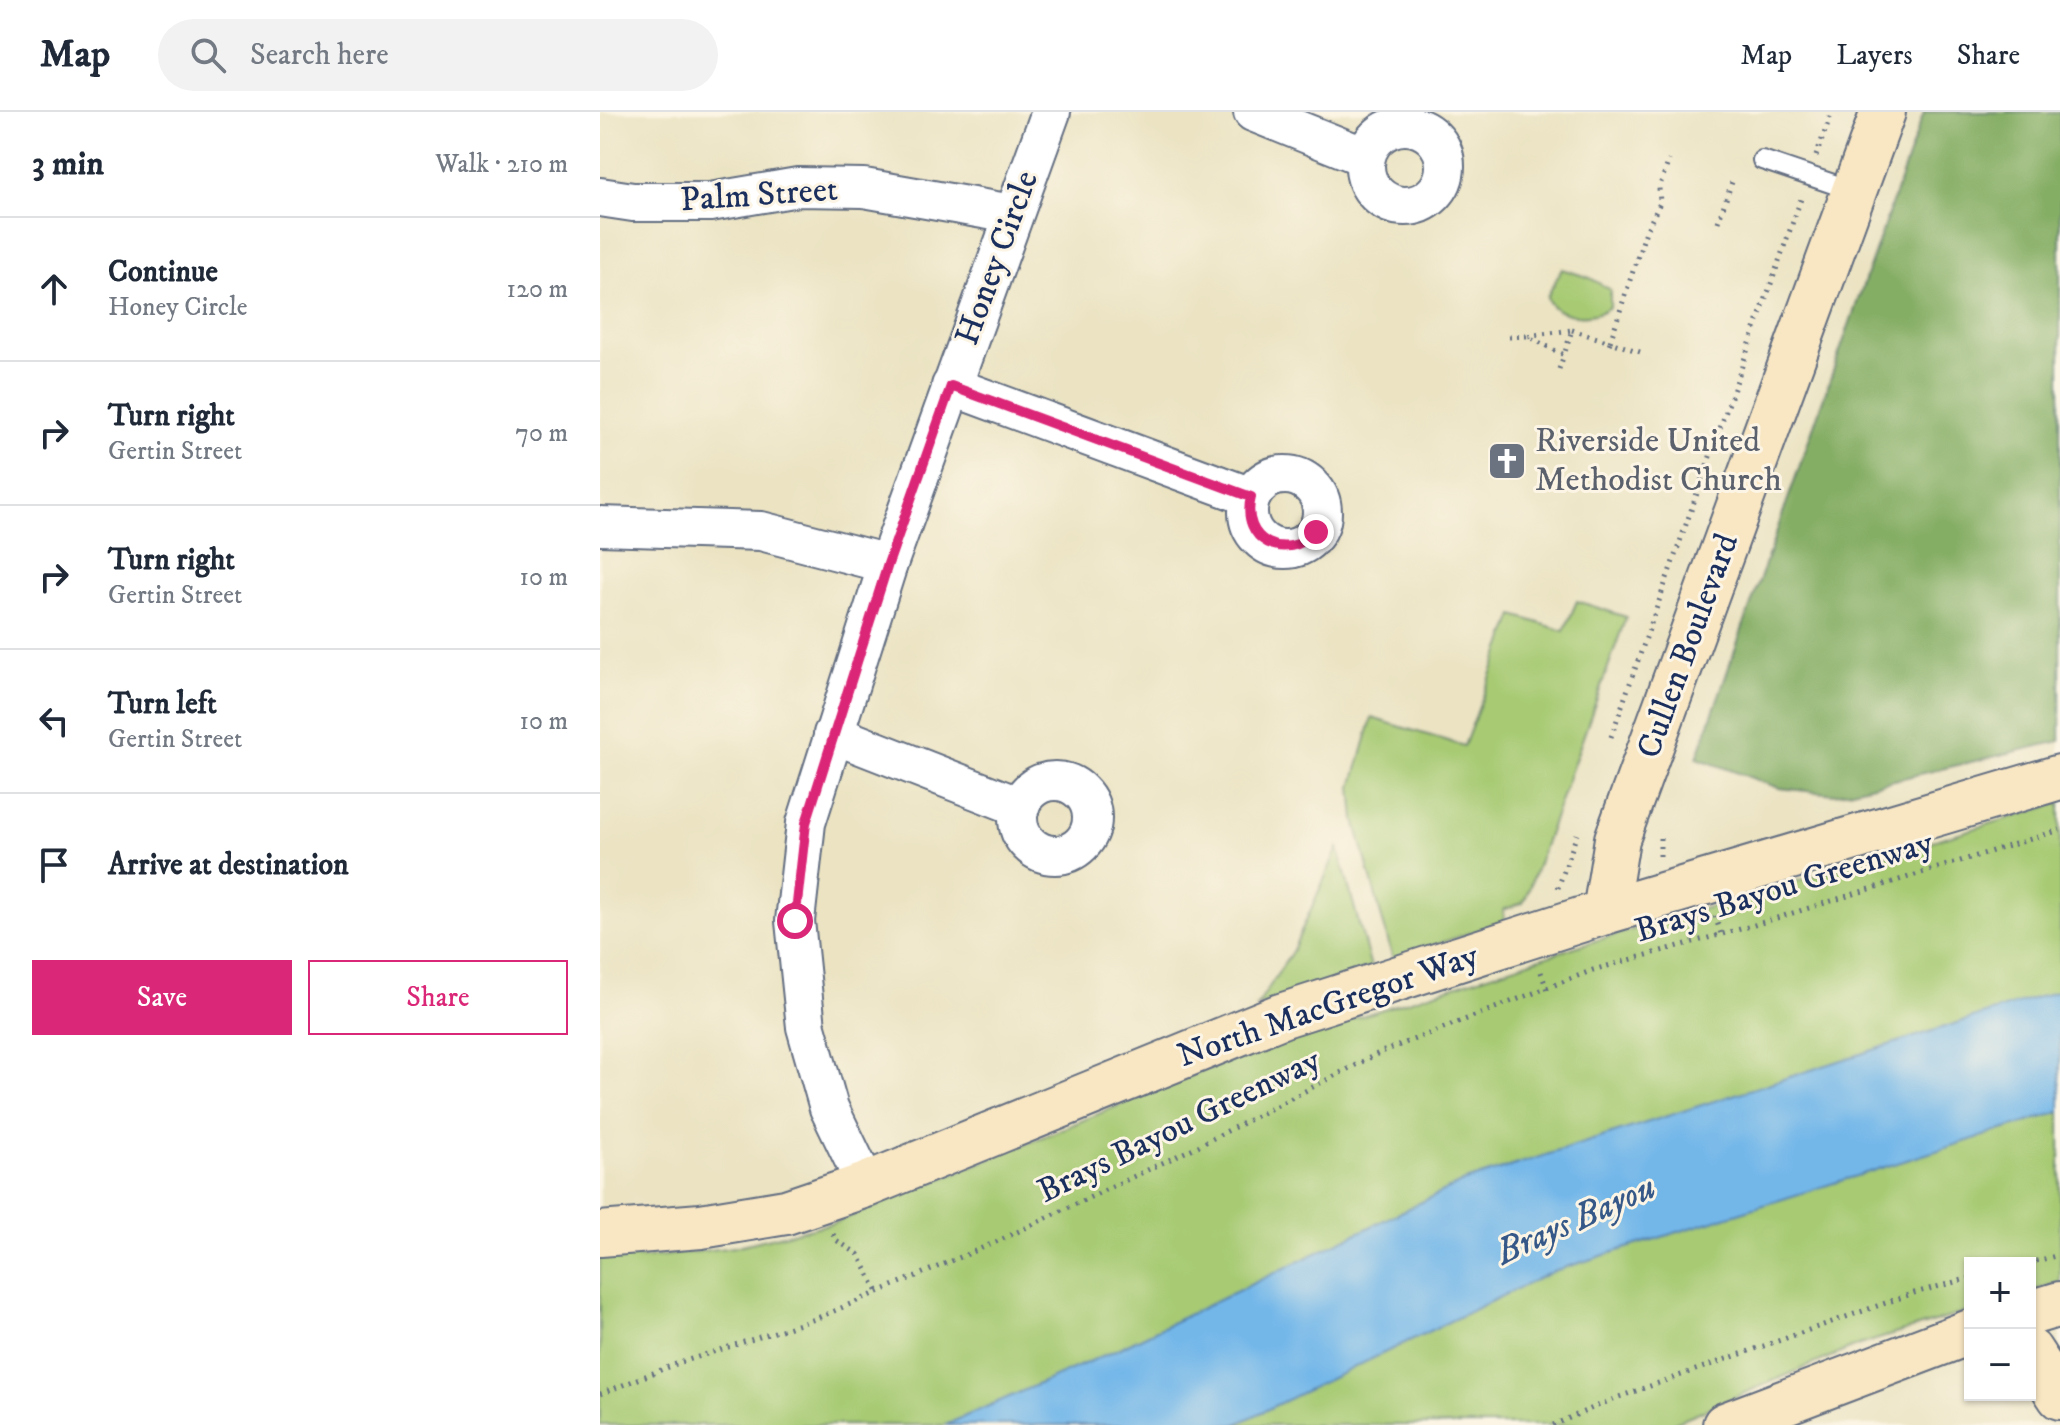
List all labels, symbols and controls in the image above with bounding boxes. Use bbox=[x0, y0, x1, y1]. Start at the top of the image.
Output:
search box bbox=[158, 19, 718, 91]
text: Map bbox=[40, 31, 110, 79]
icon: search bbox=[186, 33, 230, 77]
text: Search here bbox=[250, 37, 389, 74]
text: Map bbox=[1741, 38, 1792, 73]
text: Layers bbox=[1836, 38, 1913, 73]
text: Share bbox=[1957, 38, 2020, 73]
text: 3 min bbox=[32, 143, 104, 185]
text: Walk · 210 m bbox=[435, 148, 568, 181]
street label: Honey Circle bbox=[946, 165, 1048, 351]
street label: Palm Street bbox=[679, 169, 839, 221]
text: Continue bbox=[108, 254, 218, 291]
icon: ahead bbox=[32, 267, 76, 311]
text: 120 m bbox=[507, 273, 568, 306]
text: Honey Circle bbox=[108, 291, 247, 324]
text: Turn right bbox=[108, 398, 235, 435]
icon: right bbox=[32, 411, 76, 455]
text: 70 m bbox=[515, 417, 568, 450]
place label: Riverside United Methodist Church bbox=[1535, 420, 1782, 501]
text: Gertin Street bbox=[108, 435, 242, 468]
church icon: Riverside United Methodist Church bbox=[1486, 440, 1528, 482]
route end bbox=[1298, 514, 1334, 550]
street label: Cullen Boulevard bbox=[1628, 528, 1748, 764]
text: Turn right bbox=[108, 542, 235, 579]
icon: right bbox=[32, 555, 76, 599]
text: 10 m bbox=[519, 561, 568, 594]
text: Gertin Street bbox=[108, 579, 242, 612]
text: Turn left bbox=[108, 686, 217, 723]
icon: left bbox=[32, 699, 76, 743]
text: 10 m bbox=[519, 705, 568, 738]
text: Gertin Street bbox=[108, 723, 242, 756]
street label: Brays Bayou Greenway bbox=[1630, 821, 1939, 952]
icon: arrive bbox=[32, 843, 76, 887]
text: Arrive at destination bbox=[108, 847, 349, 884]
route start bbox=[777, 903, 813, 939]
street label: North MacGregor Way bbox=[1172, 935, 1485, 1077]
button: Save bbox=[32, 960, 292, 1035]
button: Share bbox=[308, 960, 568, 1035]
street label: Brays Bayou Greenway bbox=[1031, 1039, 1328, 1213]
water label: Brays Bayou bbox=[1487, 1165, 1663, 1276]
map controls bbox=[1964, 1257, 2036, 1401]
button: + bbox=[1964, 1257, 2036, 1329]
button: − bbox=[1964, 1329, 2036, 1401]

